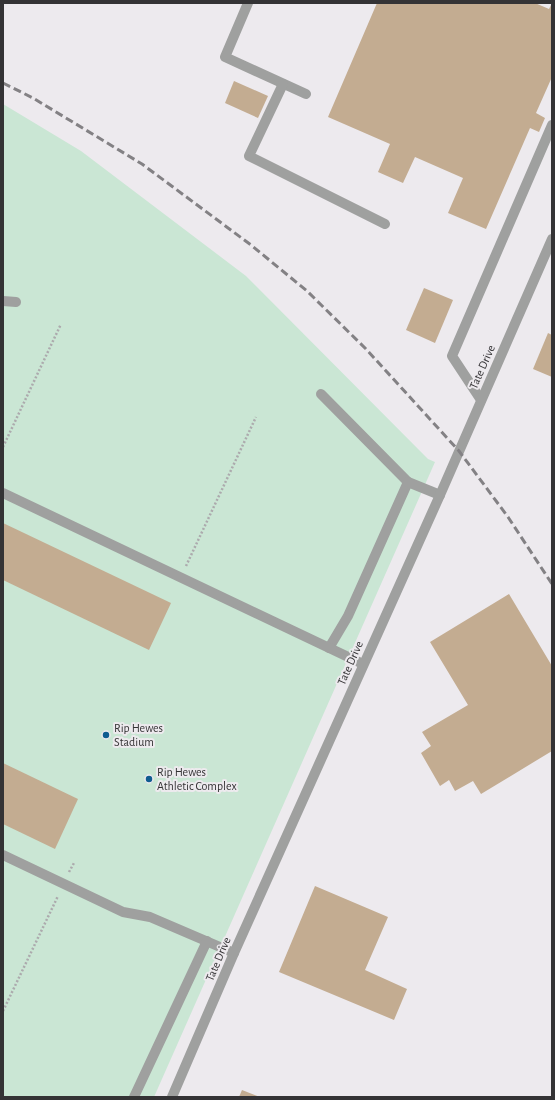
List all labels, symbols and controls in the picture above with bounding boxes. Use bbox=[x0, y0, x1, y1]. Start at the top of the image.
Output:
street label: Tate Drive bbox=[467, 343, 497, 391]
street label: Tate Drive bbox=[335, 639, 365, 687]
place label: Rip Hewes Stadium bbox=[114, 722, 163, 748]
marker: Rip Hewes Stadium bbox=[101, 730, 111, 740]
place label: Rip Hewes Athletic Complex bbox=[157, 766, 237, 792]
marker: Rip Hewes Athletic Complex bbox=[144, 774, 154, 784]
street label: Tate Drive bbox=[203, 935, 233, 983]

